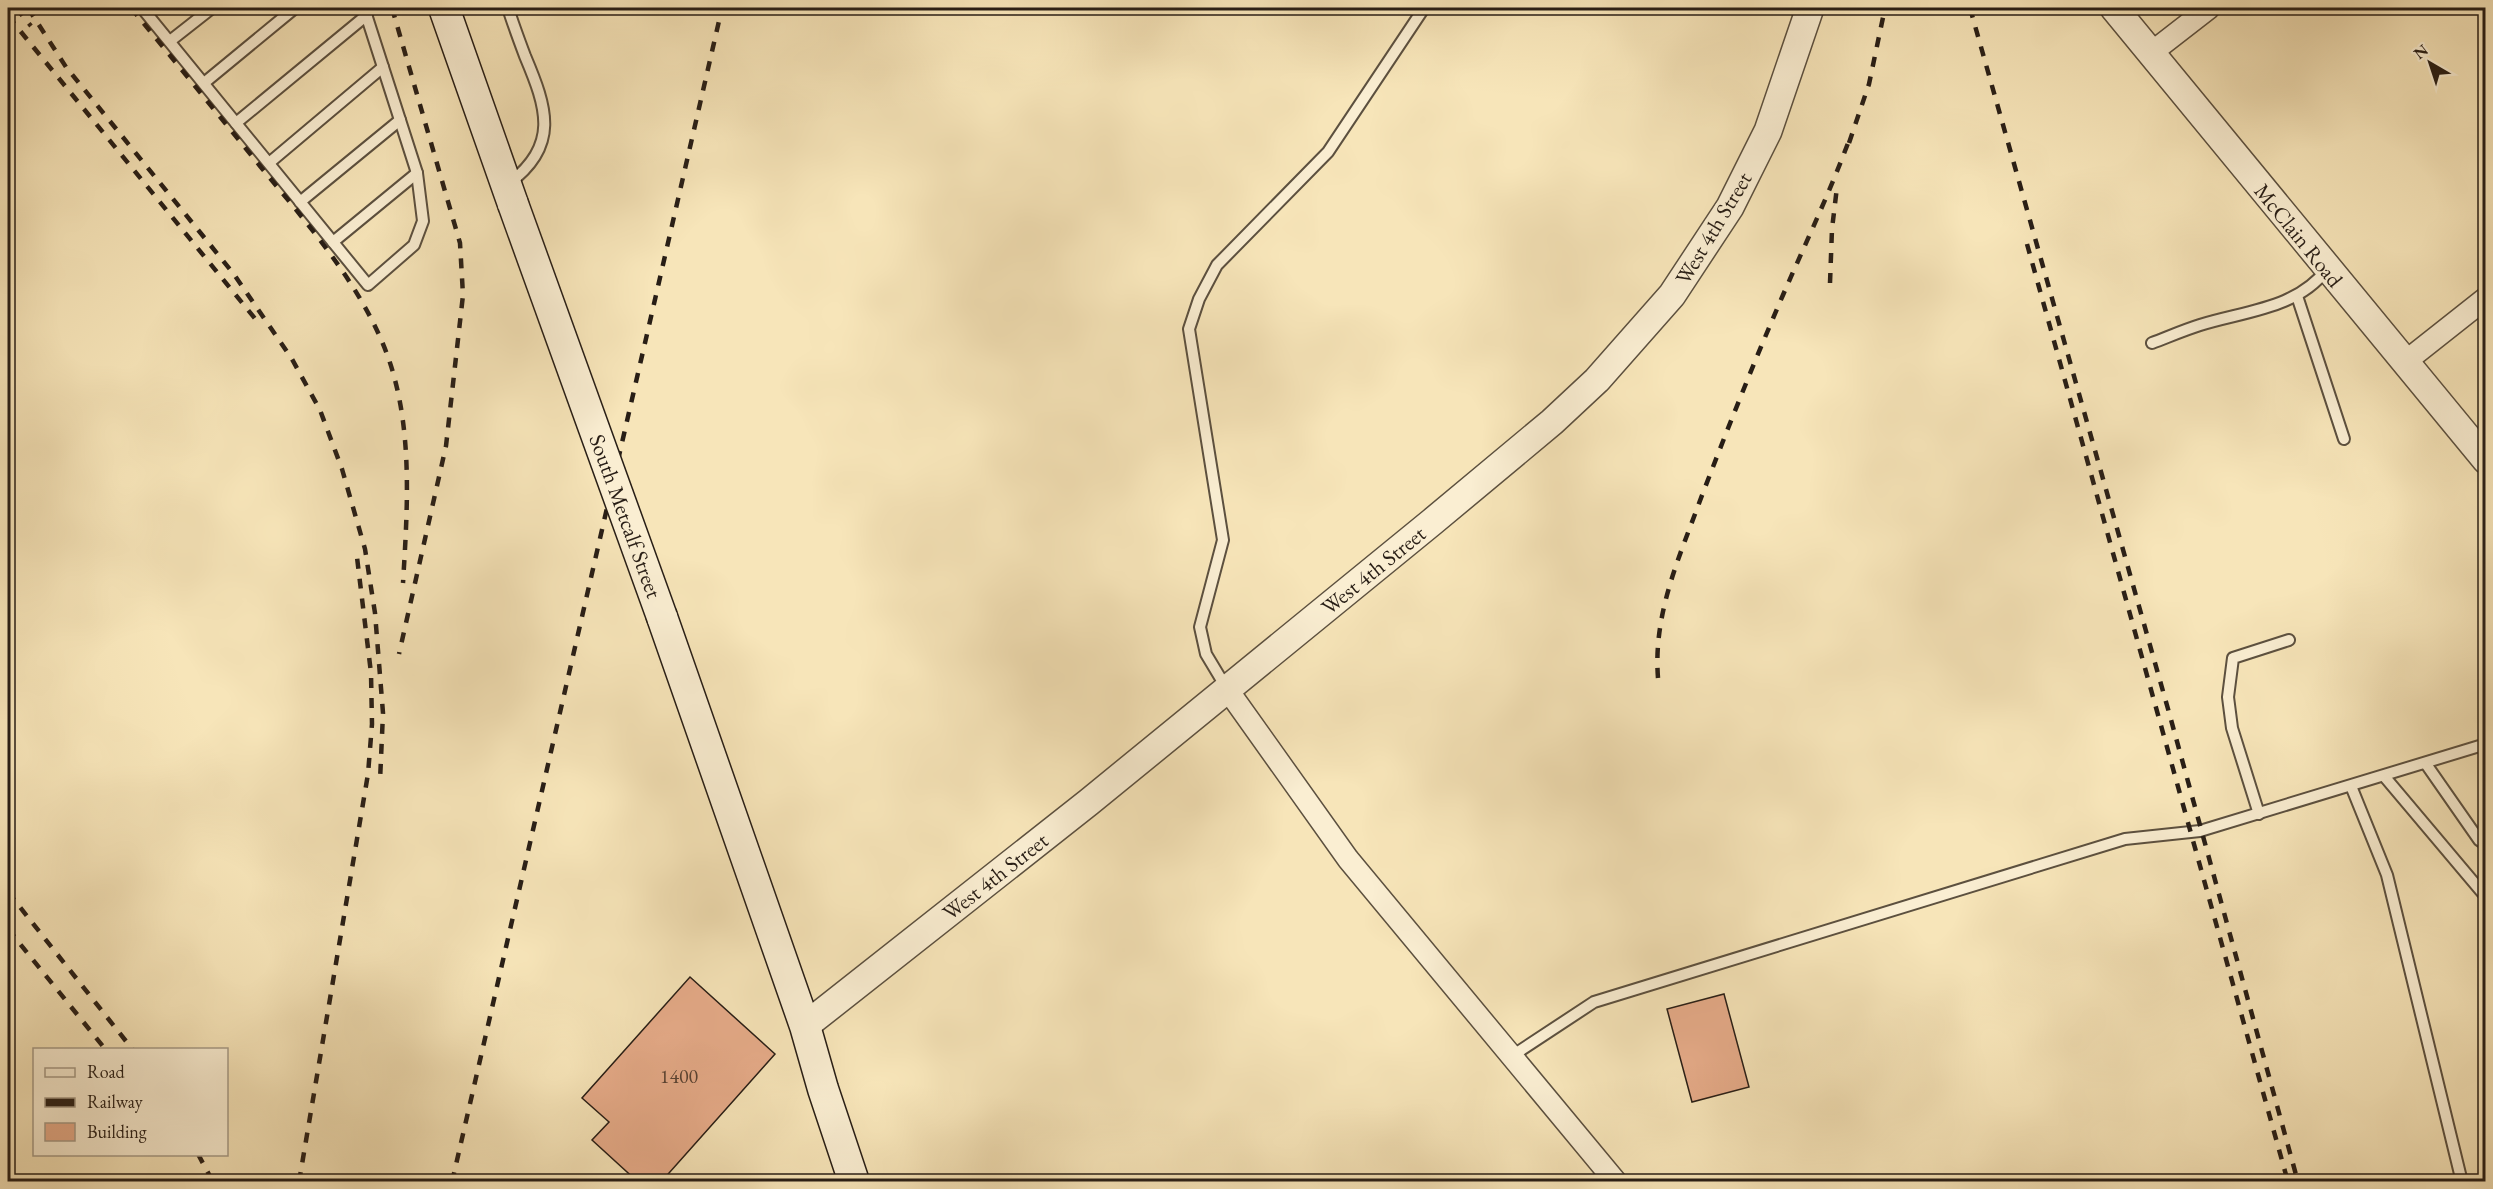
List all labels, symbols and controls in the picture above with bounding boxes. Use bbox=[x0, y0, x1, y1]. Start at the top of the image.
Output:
north arrow bbox=[2400, 33, 2460, 93]
text: N bbox=[2409, 39, 2433, 64]
street label: West 4th Street bbox=[1668, 167, 1758, 290]
street label: McClain Road bbox=[2248, 177, 2350, 294]
street label: South Metcalf Street bbox=[582, 430, 669, 602]
street label: West 4th Street bbox=[1315, 519, 1432, 621]
street label: West 4th Street bbox=[937, 826, 1054, 927]
legend bbox=[33, 1048, 228, 1156]
text: Road bbox=[87, 1060, 126, 1083]
house number: 1400 bbox=[660, 1063, 699, 1089]
text: Railway bbox=[87, 1090, 143, 1113]
text: Building bbox=[87, 1120, 147, 1143]

